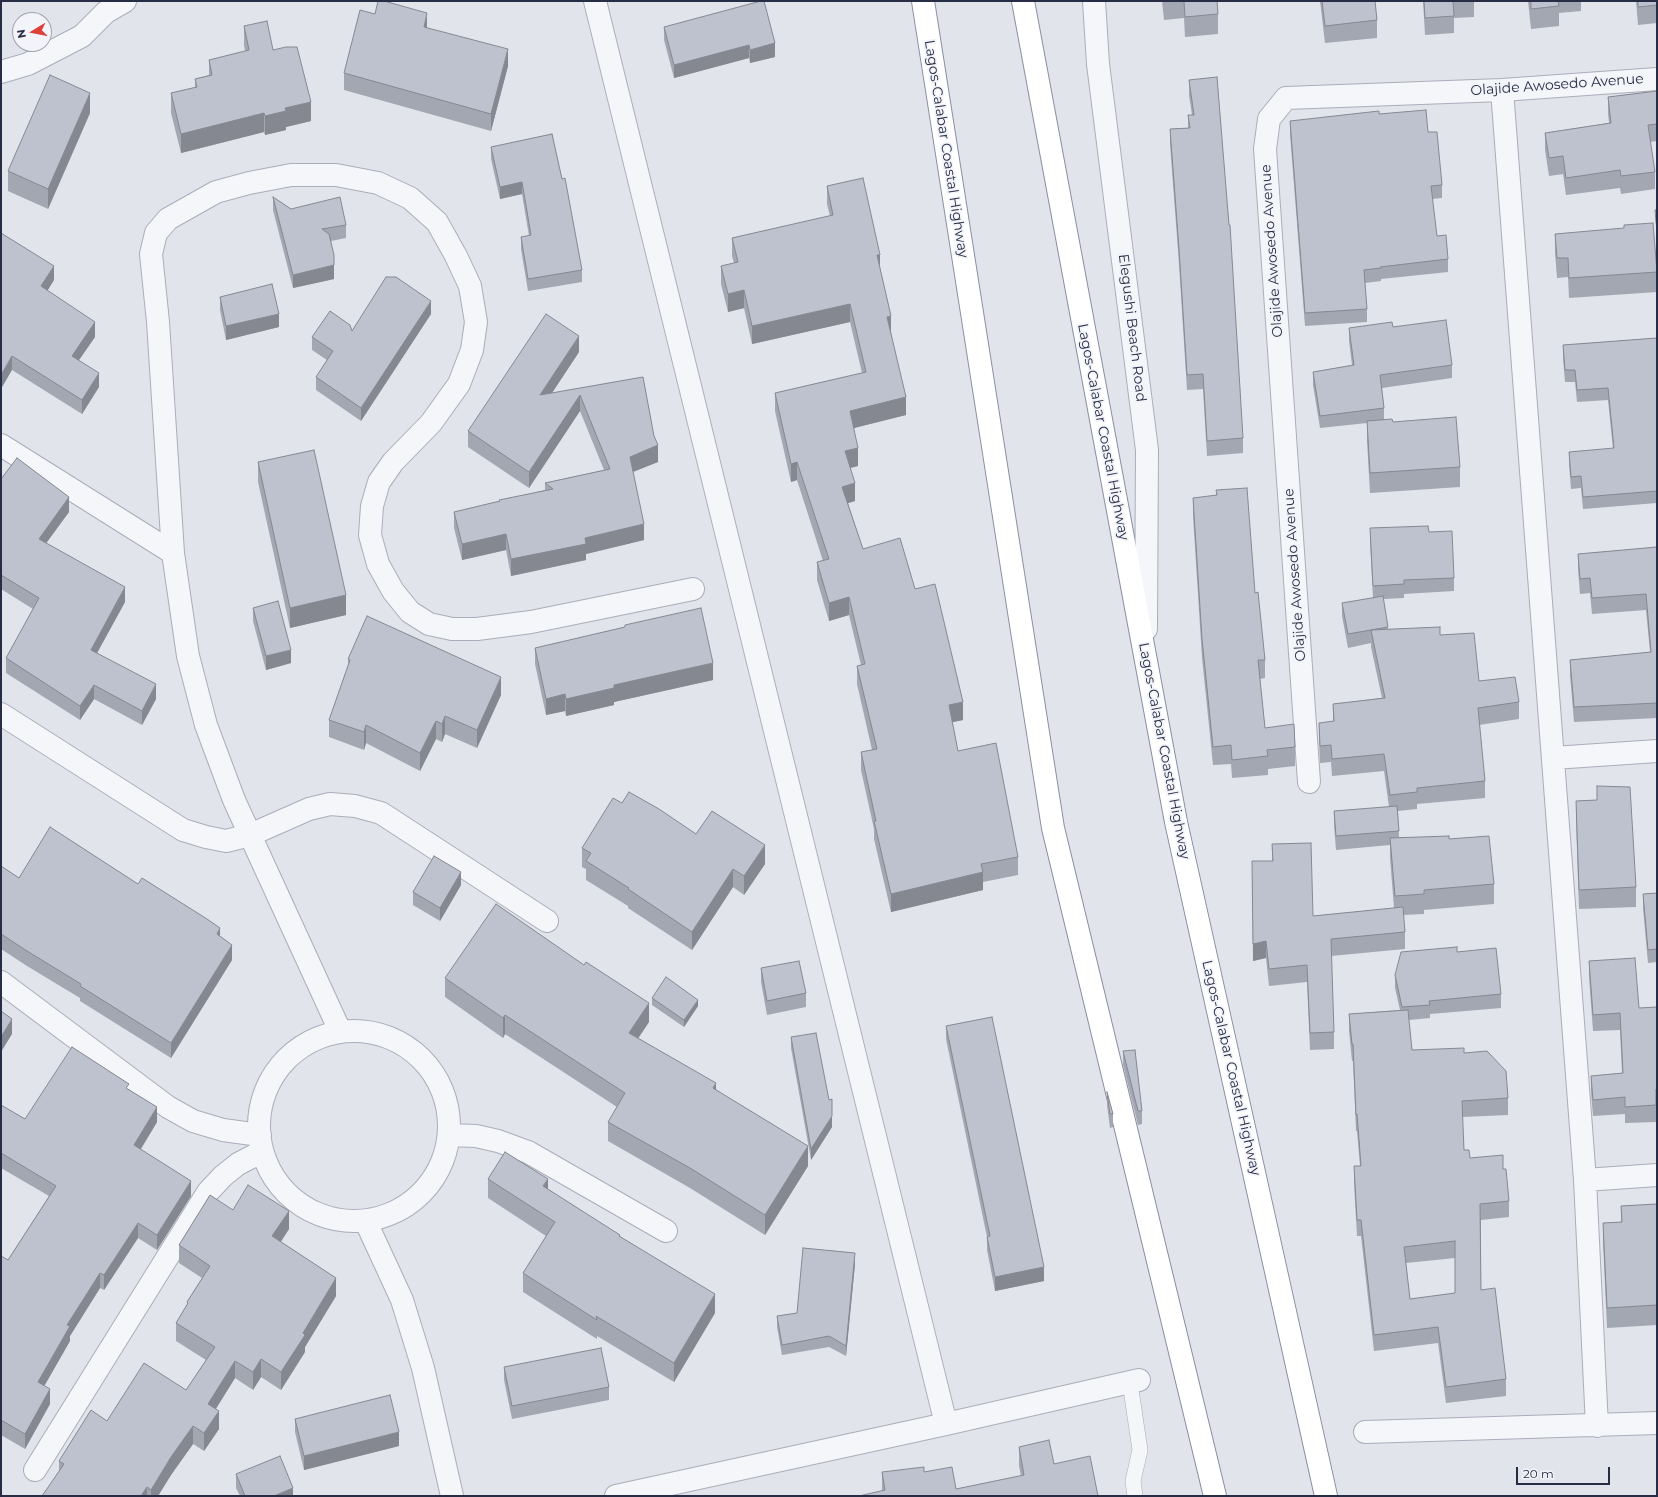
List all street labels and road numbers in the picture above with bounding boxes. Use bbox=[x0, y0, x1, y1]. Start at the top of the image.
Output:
street label: Lagos-Calabar Coastal Highway bbox=[920, 39, 972, 259]
street label: Olajide Awosedo Avenue bbox=[1470, 71, 1644, 99]
street label: Olajide Awosedo Avenue bbox=[1258, 164, 1286, 338]
street label: Elegushi Beach Road bbox=[1115, 253, 1149, 403]
street label: Lagos-Calabar Coastal Highway bbox=[1074, 322, 1132, 542]
street label: Olajide Awosedo Avenue bbox=[1281, 488, 1309, 662]
street label: Lagos-Calabar Coastal Highway bbox=[1135, 641, 1193, 861]
street label: Lagos-Calabar Coastal Highway bbox=[1198, 959, 1264, 1177]

